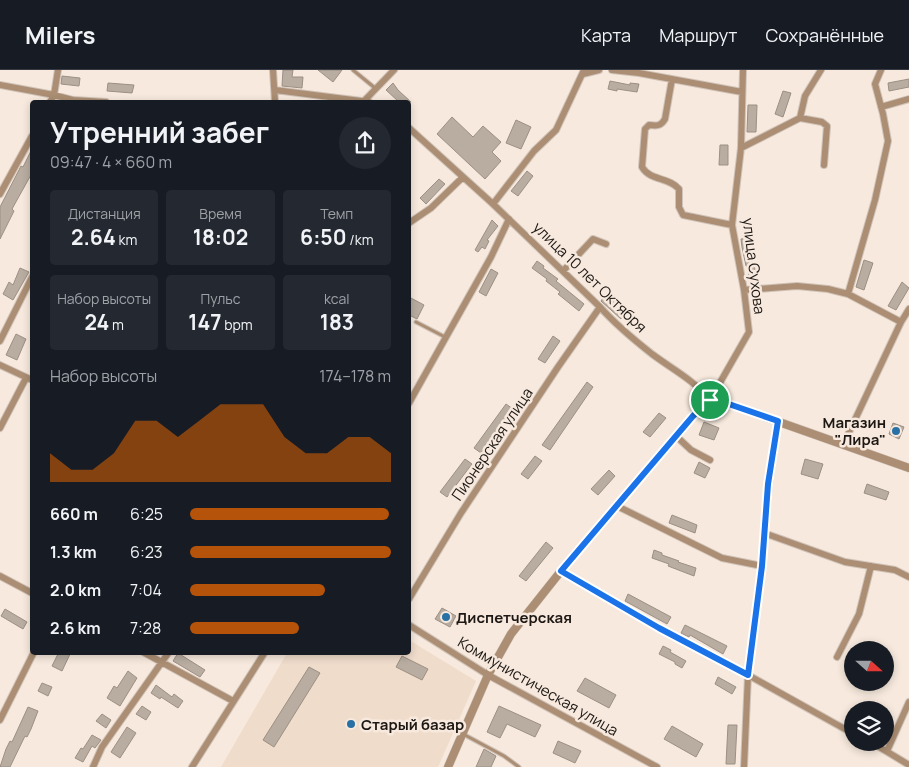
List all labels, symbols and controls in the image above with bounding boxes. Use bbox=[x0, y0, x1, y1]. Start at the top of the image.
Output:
text: Milers bbox=[25, 18, 96, 51]
text: Карта bbox=[581, 23, 631, 47]
text: Маршрут bbox=[659, 23, 737, 47]
text: Сохранённые bbox=[765, 23, 884, 47]
text: Утренний забег bbox=[50, 113, 269, 151]
button: share bbox=[339, 117, 391, 169]
text: 09:47 · 4 × 660 m bbox=[50, 151, 172, 173]
text: Дистанция bbox=[68, 204, 141, 223]
text: Время bbox=[199, 204, 242, 223]
text: Темп bbox=[320, 204, 353, 223]
street label: улица 10 лет Октября bbox=[528, 217, 652, 337]
street label: улица Сухова bbox=[738, 217, 770, 315]
text: 2.64 bbox=[71, 223, 116, 251]
text: 18:02 bbox=[193, 223, 248, 251]
text: 6:50 bbox=[300, 223, 346, 251]
text: km bbox=[116, 230, 137, 249]
text: /km bbox=[346, 230, 374, 249]
text: Набор высоты bbox=[57, 289, 151, 308]
text: Пульс bbox=[200, 289, 241, 308]
text: kcal bbox=[324, 289, 350, 308]
text: 24 bbox=[84, 308, 109, 336]
text: 147 bbox=[188, 308, 221, 336]
text: 183 bbox=[320, 308, 354, 336]
text: m bbox=[109, 315, 124, 334]
text: bpm bbox=[221, 315, 253, 334]
text: Набор высоты bbox=[50, 365, 157, 387]
text: 174–178 m bbox=[319, 365, 391, 387]
pin bbox=[689, 379, 731, 421]
street label: Пионерская улица bbox=[446, 383, 538, 505]
icon: arrive bbox=[696, 386, 724, 414]
place label: Магазин "Лира" bbox=[823, 412, 886, 450]
marker: Магазин "Лира" bbox=[890, 425, 902, 437]
text: 660 m bbox=[50, 503, 98, 525]
text: 6:25 bbox=[130, 503, 163, 525]
text: 1.3 km bbox=[50, 541, 97, 563]
text: 6:23 bbox=[130, 541, 163, 563]
text: 2.0 km bbox=[50, 579, 101, 601]
text: 7:04 bbox=[130, 579, 162, 601]
place label: Диспетчерская bbox=[456, 607, 572, 628]
marker: Диспетчерская bbox=[440, 611, 452, 623]
text: 2.6 km bbox=[50, 617, 101, 639]
text: 7:28 bbox=[130, 617, 161, 639]
street label: Коммунистическая улица bbox=[454, 631, 622, 741]
north arrow bbox=[844, 641, 894, 691]
map controls bbox=[844, 641, 894, 751]
button: layers bbox=[844, 701, 894, 751]
place label: Старый базар bbox=[361, 714, 464, 735]
marker: Старый базар bbox=[345, 718, 357, 730]

